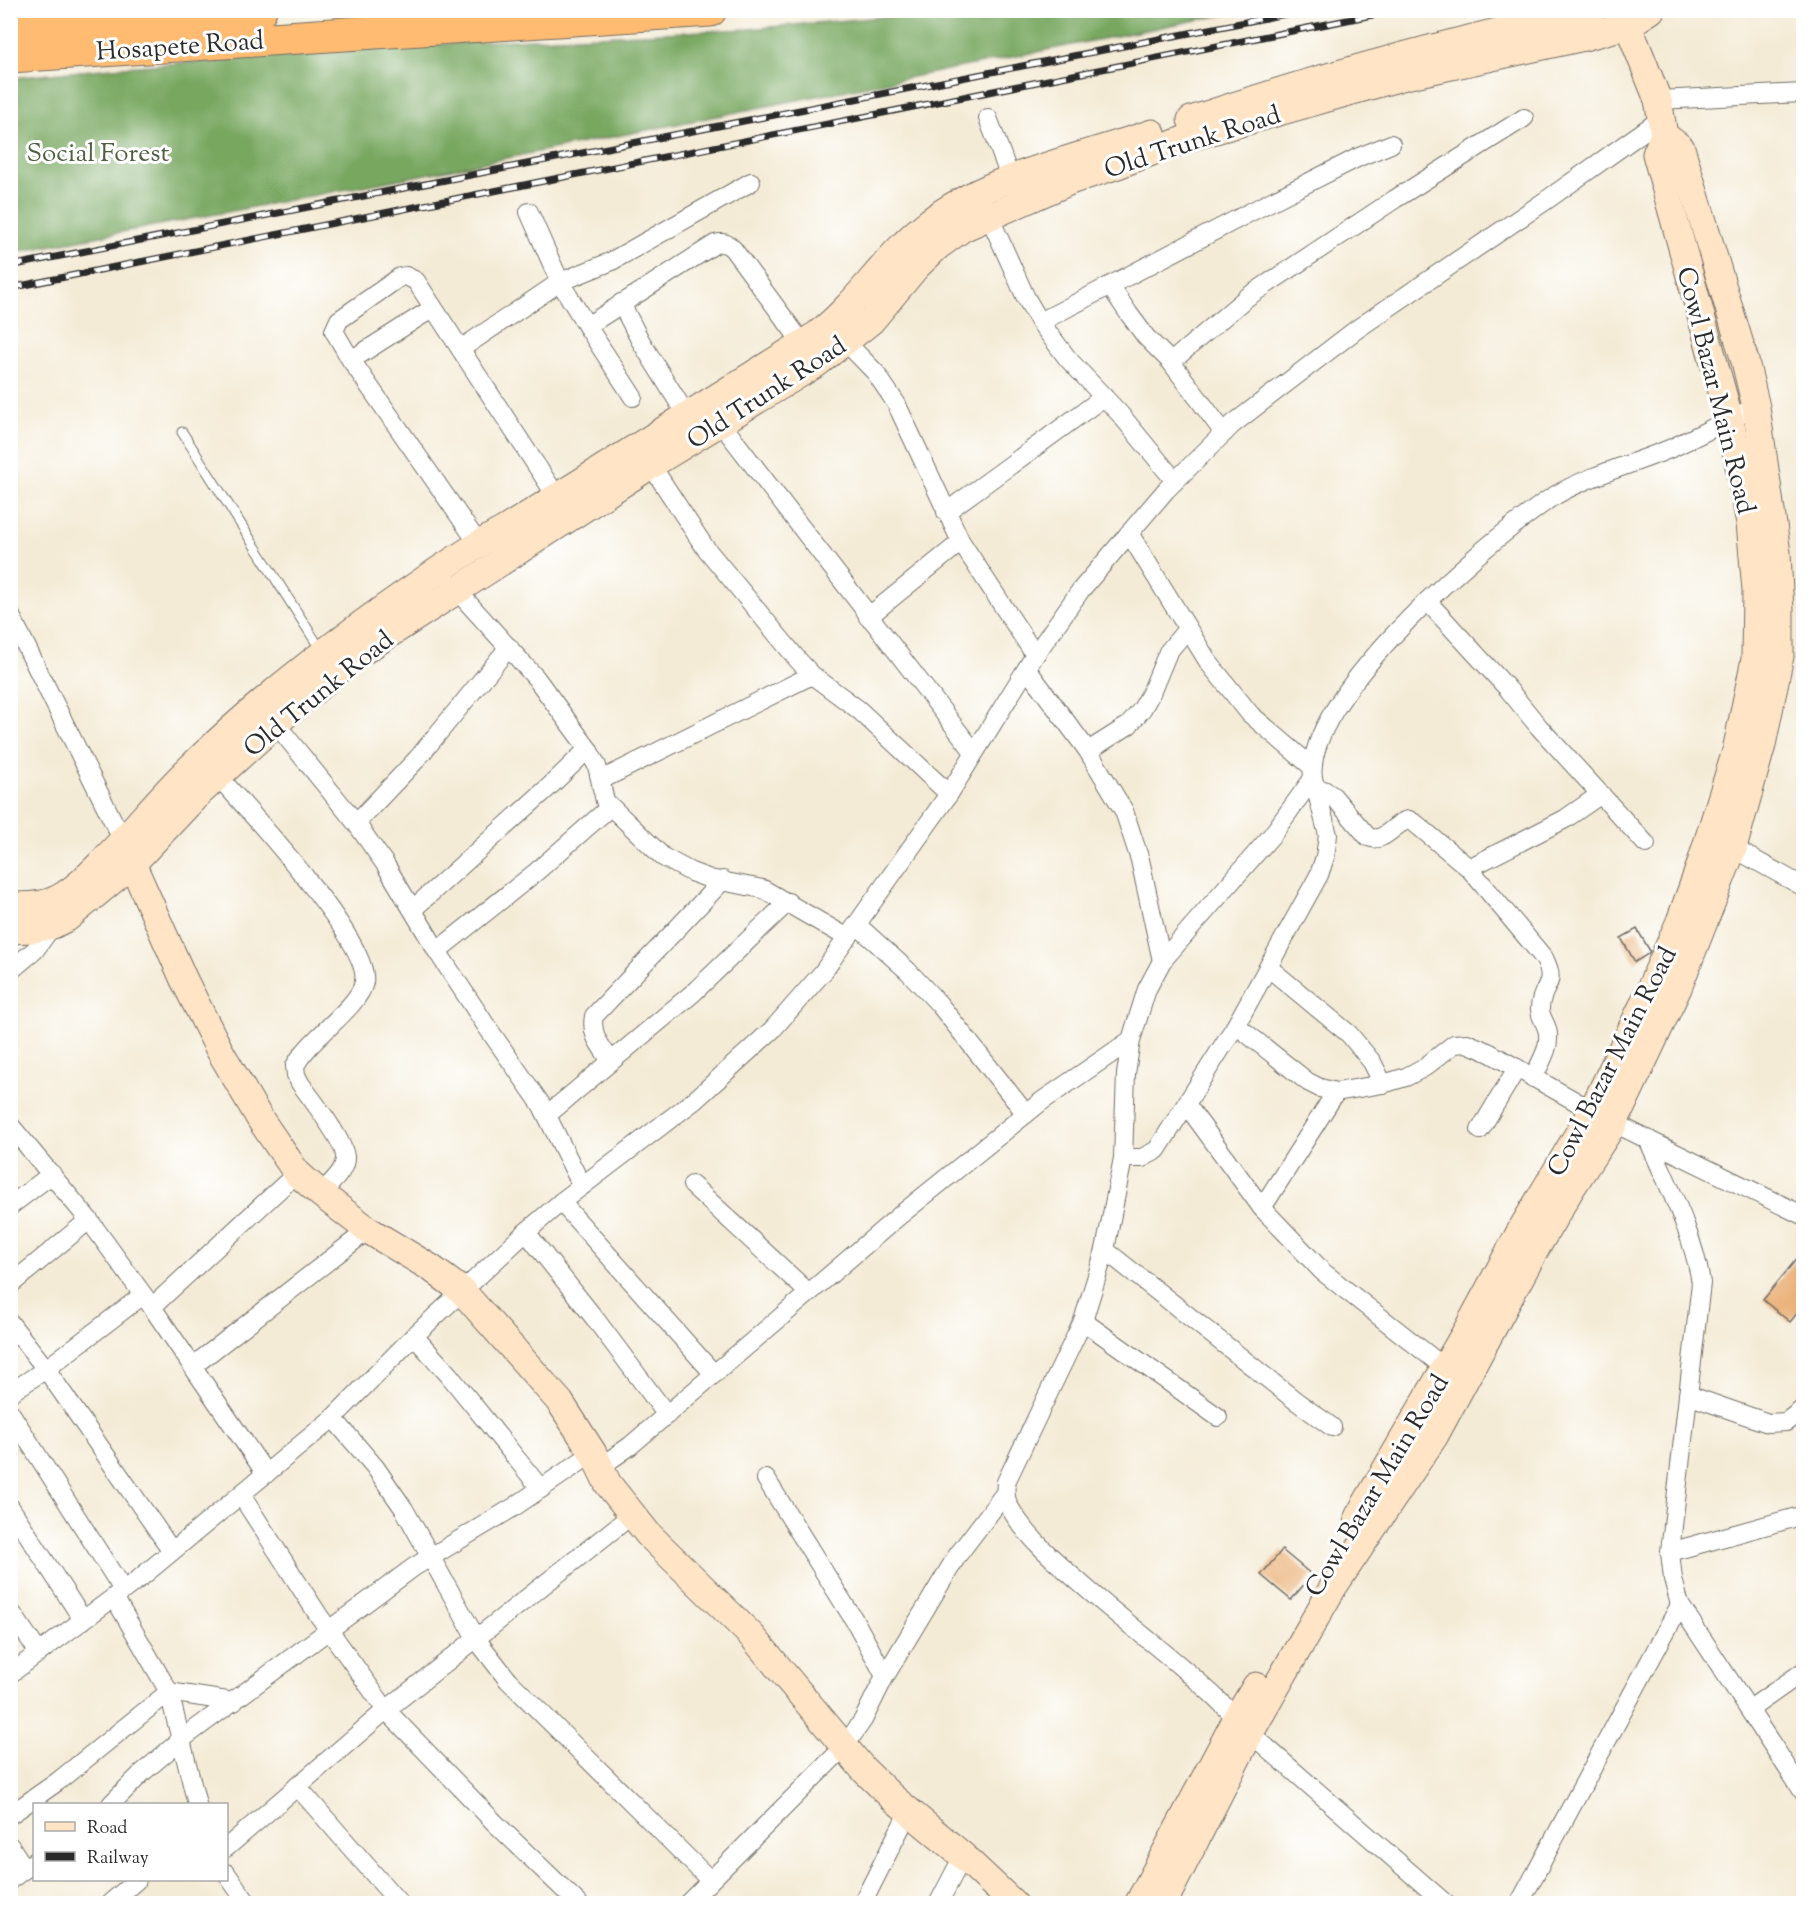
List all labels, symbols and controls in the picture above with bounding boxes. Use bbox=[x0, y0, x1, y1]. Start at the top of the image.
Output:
street label: Hosapete Road bbox=[95, 23, 266, 72]
street label: Old Trunk Road bbox=[1100, 97, 1286, 189]
park label: Social Forest bbox=[27, 136, 170, 173]
street label: Cowl Bazar Main Road bbox=[1666, 263, 1763, 518]
street label: Old Trunk Road bbox=[680, 328, 855, 460]
street label: Old Trunk Road bbox=[237, 623, 403, 767]
street label: Cowl Bazar Main Road bbox=[1539, 941, 1687, 1183]
street label: Cowl Bazar Main Road bbox=[1297, 1368, 1459, 1604]
legend bbox=[33, 1803, 228, 1881]
text: Road bbox=[87, 1816, 127, 1842]
text: Railway bbox=[87, 1846, 149, 1872]

